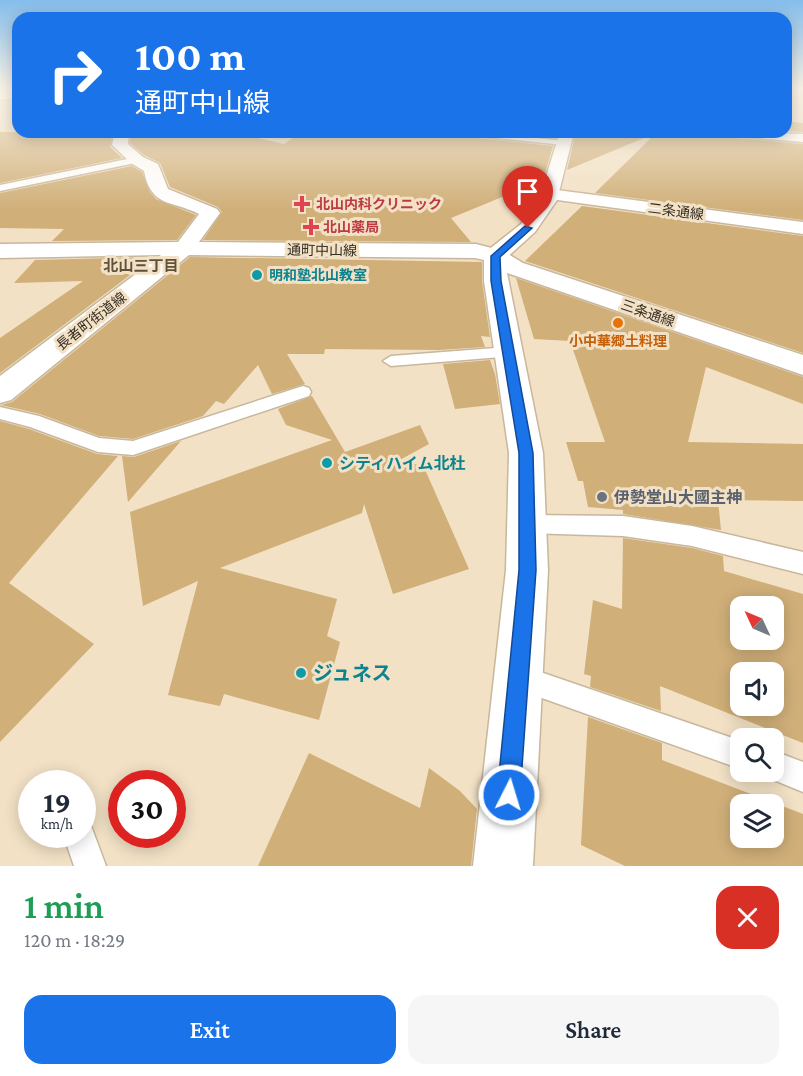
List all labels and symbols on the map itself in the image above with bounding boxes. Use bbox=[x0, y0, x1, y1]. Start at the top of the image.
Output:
pin bbox=[502, 166, 553, 228]
marker: 北山内科クリニック bbox=[293, 195, 311, 213]
place label: 北山内科クリニック bbox=[316, 196, 442, 212]
street label: 二条通線 bbox=[647, 200, 705, 222]
place label: 北山薬局 bbox=[323, 219, 379, 235]
marker: 北山薬局 bbox=[304, 220, 318, 234]
street label: 通町中山線 bbox=[287, 241, 357, 259]
district label: 北山三丁目 bbox=[103, 258, 179, 274]
place label: 明和塾北山教室 bbox=[269, 267, 367, 283]
marker: 明和塾北山教室 bbox=[250, 268, 264, 282]
street label: 長者町街道線 bbox=[53, 289, 129, 353]
street label: 三条通線 bbox=[619, 296, 677, 330]
marker: 小中華郷土料理 bbox=[611, 316, 625, 330]
place label: 小中華郷土料理 bbox=[569, 333, 667, 349]
place label: シティハイム北杜 bbox=[339, 455, 465, 472]
marker: シティハイム北杜 bbox=[320, 456, 334, 470]
place label: 伊勢堂山大國主神 bbox=[613, 488, 742, 506]
marker: 伊勢堂山大國主神 bbox=[595, 490, 609, 504]
north arrow bbox=[730, 596, 784, 650]
place label: ジュネス bbox=[313, 662, 392, 684]
marker: ジュネス bbox=[294, 666, 308, 680]
position arrow bbox=[477, 763, 541, 827]
speed limit sign: 30 bbox=[108, 770, 186, 848]

